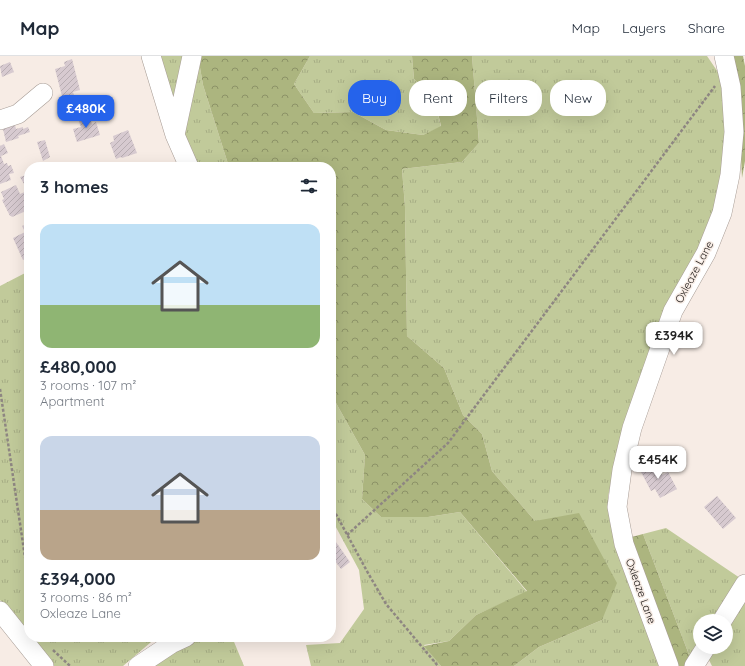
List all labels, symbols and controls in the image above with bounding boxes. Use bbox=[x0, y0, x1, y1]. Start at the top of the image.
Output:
text: Map bbox=[20, 16, 59, 40]
text: Map bbox=[571, 19, 600, 37]
text: Layers bbox=[622, 19, 666, 37]
text: Share bbox=[688, 19, 725, 37]
chip: Buy bbox=[348, 80, 401, 116]
chip: Rent bbox=[409, 80, 467, 116]
chip: Filters bbox=[475, 80, 542, 116]
chip: New bbox=[550, 80, 606, 116]
pin: £480K bbox=[58, 95, 114, 129]
text: £480K bbox=[66, 100, 106, 116]
icon: filters bbox=[298, 175, 320, 197]
text: 3 homes bbox=[40, 176, 108, 197]
street label: Oxleaze Lane bbox=[672, 238, 716, 306]
icon: home bbox=[144, 250, 216, 322]
pin: £394K bbox=[646, 322, 702, 356]
text: £394K bbox=[655, 327, 693, 343]
text: £480,000 bbox=[40, 356, 116, 377]
text: 3 rooms · 107 m² bbox=[40, 377, 136, 393]
text: Apartment bbox=[40, 393, 105, 409]
pin: £454K bbox=[630, 446, 686, 480]
text: £454K bbox=[638, 451, 678, 467]
icon: home bbox=[144, 462, 216, 534]
street label: Oxleaze Lane bbox=[623, 556, 659, 626]
text: £394,000 bbox=[40, 568, 115, 589]
text: 3 rooms · 86 m² bbox=[40, 589, 132, 605]
text: Oxleaze Lane bbox=[40, 605, 121, 621]
map controls bbox=[693, 614, 733, 654]
button: layers bbox=[693, 614, 733, 654]

